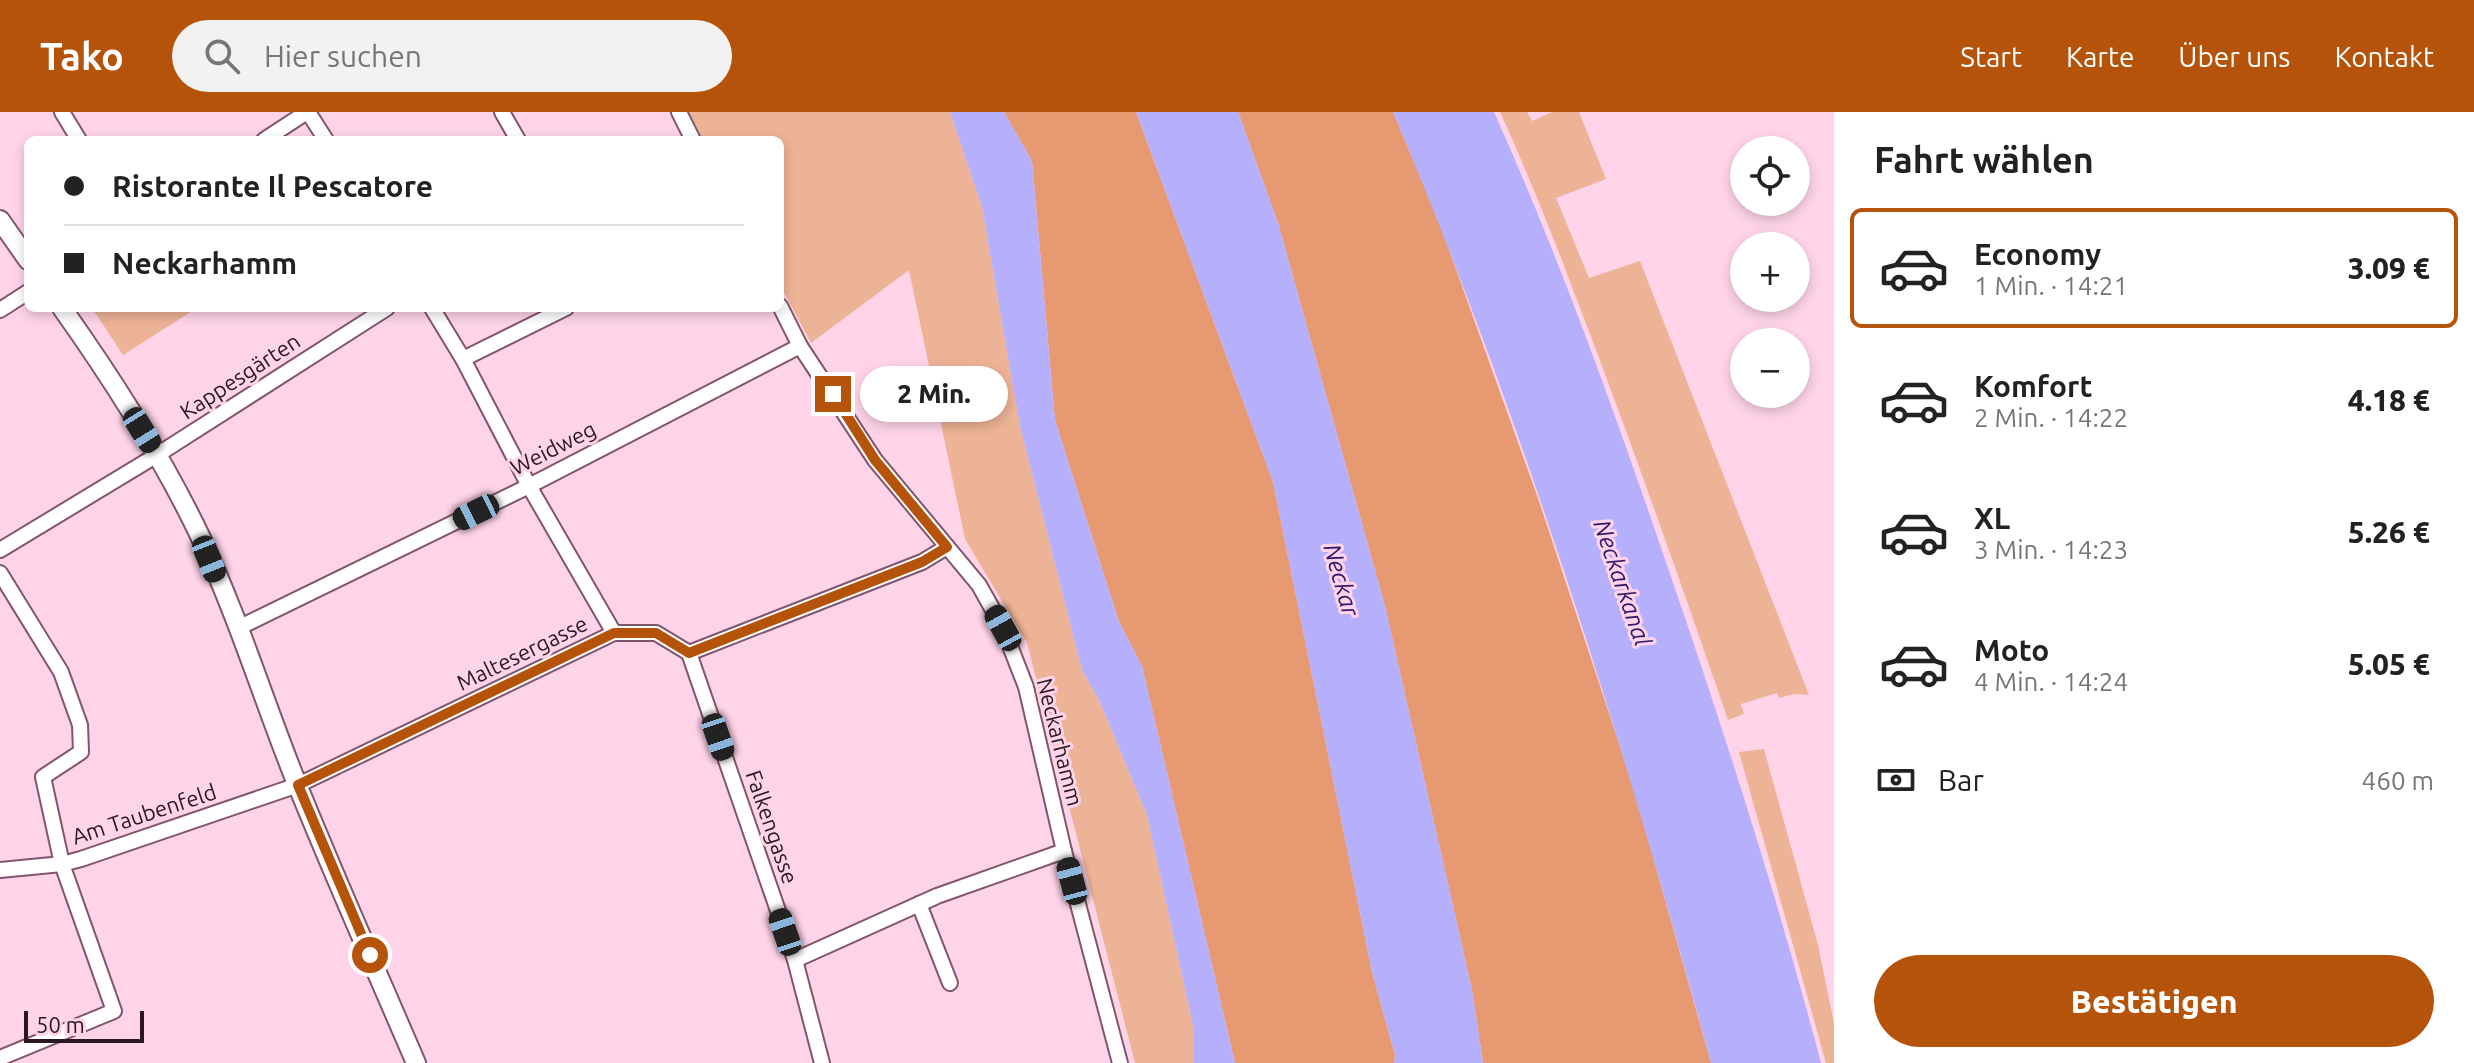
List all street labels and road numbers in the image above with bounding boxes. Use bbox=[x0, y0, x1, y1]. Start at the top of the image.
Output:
street label: Kappesgärten bbox=[175, 328, 304, 424]
street label: Weidweg bbox=[506, 415, 600, 480]
street label: Maltesergasse bbox=[452, 610, 591, 695]
street label: Neckarhamm bbox=[1033, 675, 1088, 808]
street label: Falkengasse bbox=[741, 767, 804, 887]
street label: Am Taubenfeld bbox=[69, 778, 219, 849]

